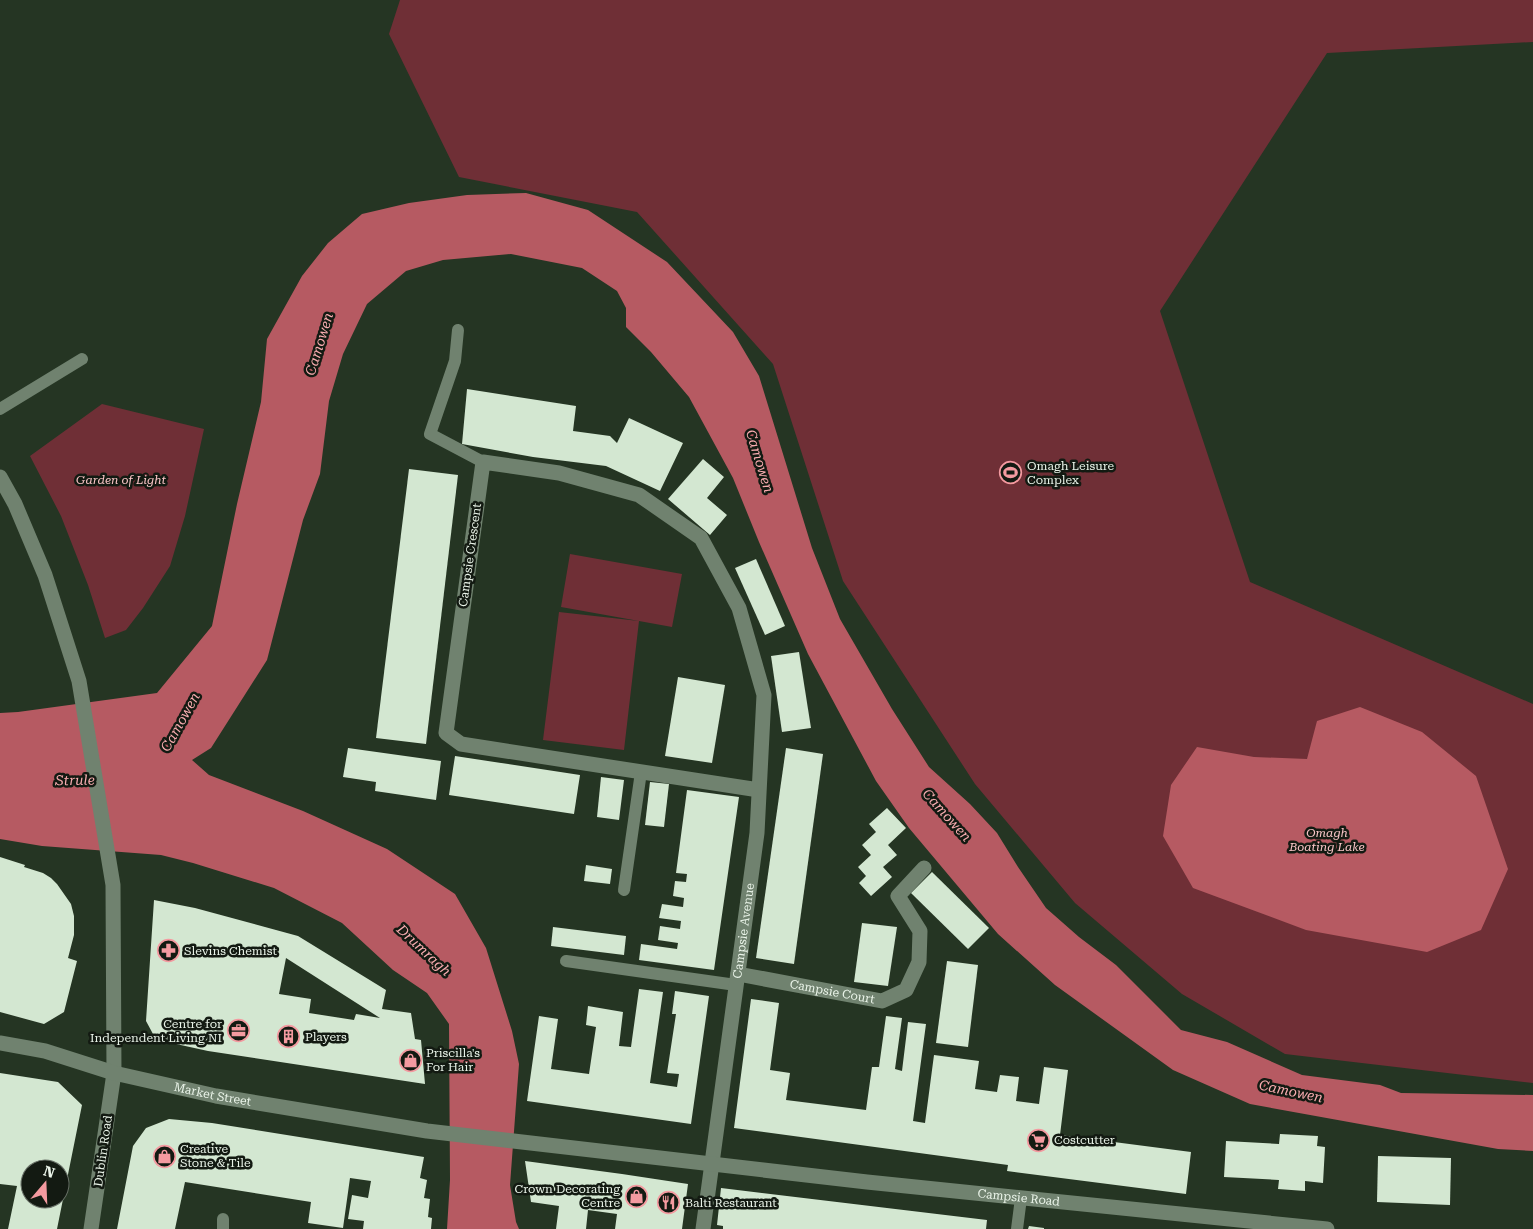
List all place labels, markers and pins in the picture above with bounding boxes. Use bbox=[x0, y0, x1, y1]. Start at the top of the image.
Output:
place label: Omagh Leisure Complex bbox=[1027, 459, 1114, 487]
sports icon: Omagh Leisure Complex bbox=[999, 461, 1023, 485]
pharmacy icon: Slevins Chemist bbox=[156, 939, 180, 963]
place label: Slevins Chemist bbox=[184, 944, 277, 958]
place label: Centre for Independent Living NI bbox=[90, 1017, 222, 1045]
office icon: Centre for Independent Living NI bbox=[226, 1019, 250, 1043]
building icon: Players bbox=[277, 1025, 301, 1049]
place label: Players bbox=[305, 1030, 347, 1044]
place label: Priscilla's For Hair bbox=[426, 1046, 480, 1074]
shop icon: Priscilla's For Hair bbox=[398, 1048, 422, 1072]
supermarket icon: Costcutter bbox=[1026, 1128, 1050, 1152]
place label: Costcutter bbox=[1054, 1133, 1115, 1147]
place label: Creative Stone & Tile bbox=[180, 1142, 251, 1170]
shop icon: Creative Stone & Tile bbox=[152, 1144, 176, 1168]
place label: Crown Decorating Centre bbox=[515, 1182, 620, 1210]
shop icon: Crown Decorating Centre bbox=[624, 1184, 648, 1208]
restaurant icon: Balti Restaurant bbox=[657, 1191, 681, 1215]
place label: Balti Restaurant bbox=[685, 1196, 777, 1210]

